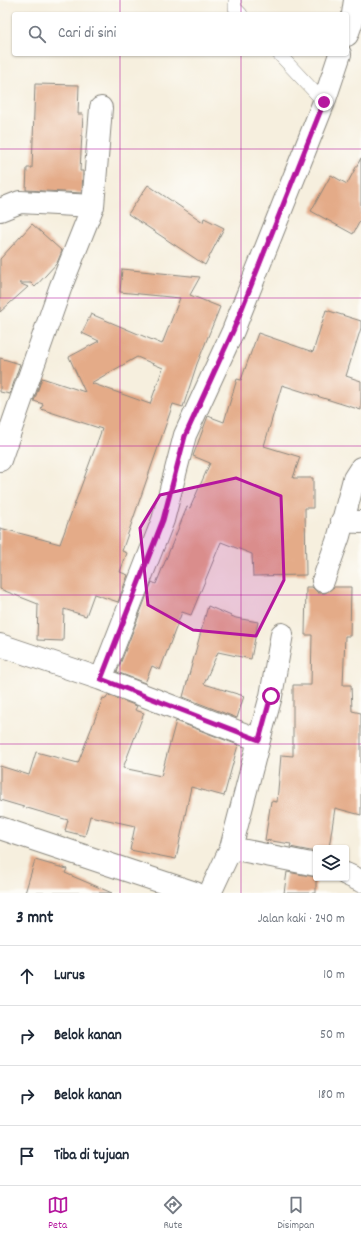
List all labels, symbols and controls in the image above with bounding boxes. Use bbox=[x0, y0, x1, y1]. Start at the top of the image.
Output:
search box bbox=[12, 12, 349, 56]
icon: search bbox=[26, 23, 48, 45]
text: Cari di sini bbox=[58, 23, 116, 45]
route end bbox=[315, 93, 333, 111]
route start bbox=[262, 687, 280, 705]
map controls bbox=[313, 845, 349, 881]
button: layers bbox=[313, 845, 349, 881]
text: 3 mnt bbox=[16, 907, 53, 931]
text: Jalan kaki · 240 m bbox=[258, 910, 345, 929]
icon: ahead bbox=[16, 965, 38, 987]
text: Lurus bbox=[54, 965, 85, 987]
text: 10 m bbox=[323, 966, 345, 985]
icon: right bbox=[16, 1025, 38, 1047]
text: Belok kanan bbox=[54, 1025, 122, 1047]
text: 50 m bbox=[320, 1026, 345, 1045]
icon: right bbox=[16, 1085, 38, 1107]
text: Belok kanan bbox=[54, 1085, 122, 1107]
text: 180 m bbox=[318, 1086, 345, 1105]
icon: arrive bbox=[16, 1145, 38, 1167]
text: Tiba di tujuan bbox=[54, 1145, 129, 1167]
tab: Peta bbox=[47, 1194, 69, 1234]
tab: Rute bbox=[162, 1194, 184, 1234]
tab: Disimpan bbox=[277, 1194, 314, 1234]

